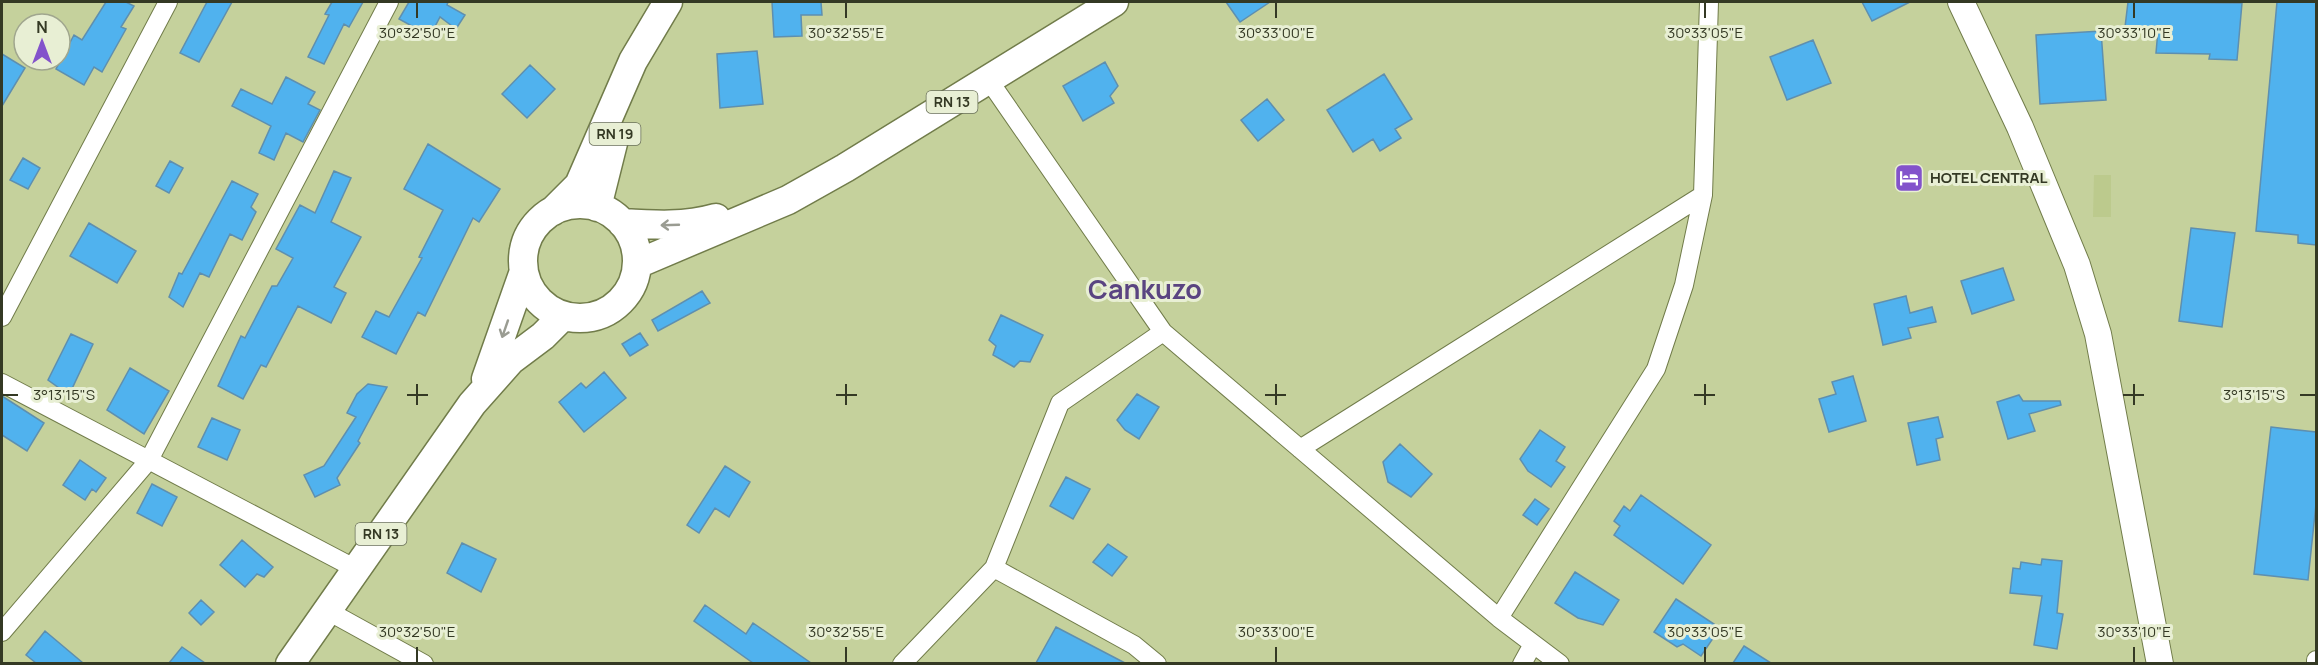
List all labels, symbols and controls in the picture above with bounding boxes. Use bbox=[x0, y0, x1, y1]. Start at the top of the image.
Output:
north arrow bbox=[12, 12, 72, 72]
text: N bbox=[36, 16, 48, 38]
text: 30°32'50"E bbox=[379, 22, 455, 43]
text: 30°32'55"E bbox=[808, 22, 884, 43]
text: 30°33'00"E bbox=[1238, 22, 1314, 43]
text: 30°33'05"E bbox=[1667, 22, 1743, 43]
text: 30°33'10"E bbox=[2097, 22, 2171, 43]
road number: RN 13 bbox=[926, 91, 978, 113]
road number: RN 19 bbox=[590, 123, 640, 145]
hotel icon: HOTEL CENTRAL bbox=[1893, 162, 1925, 194]
place label: HOTEL CENTRAL bbox=[1930, 167, 2048, 188]
one-way arrow bbox=[660, 219, 680, 230]
district label: Cankuzo bbox=[1088, 270, 1202, 307]
one-way arrow bbox=[498, 319, 509, 338]
text: 3°13'15"S bbox=[33, 384, 95, 405]
text: 3°13'15"S bbox=[2223, 384, 2285, 405]
road number: RN 13 bbox=[356, 523, 406, 545]
text: 30°32'50"E bbox=[379, 621, 455, 642]
text: 30°32'55"E bbox=[808, 621, 884, 642]
text: 30°33'00"E bbox=[1238, 621, 1314, 642]
text: 30°33'05"E bbox=[1667, 621, 1743, 642]
text: 30°33'10"E bbox=[2097, 621, 2171, 642]

